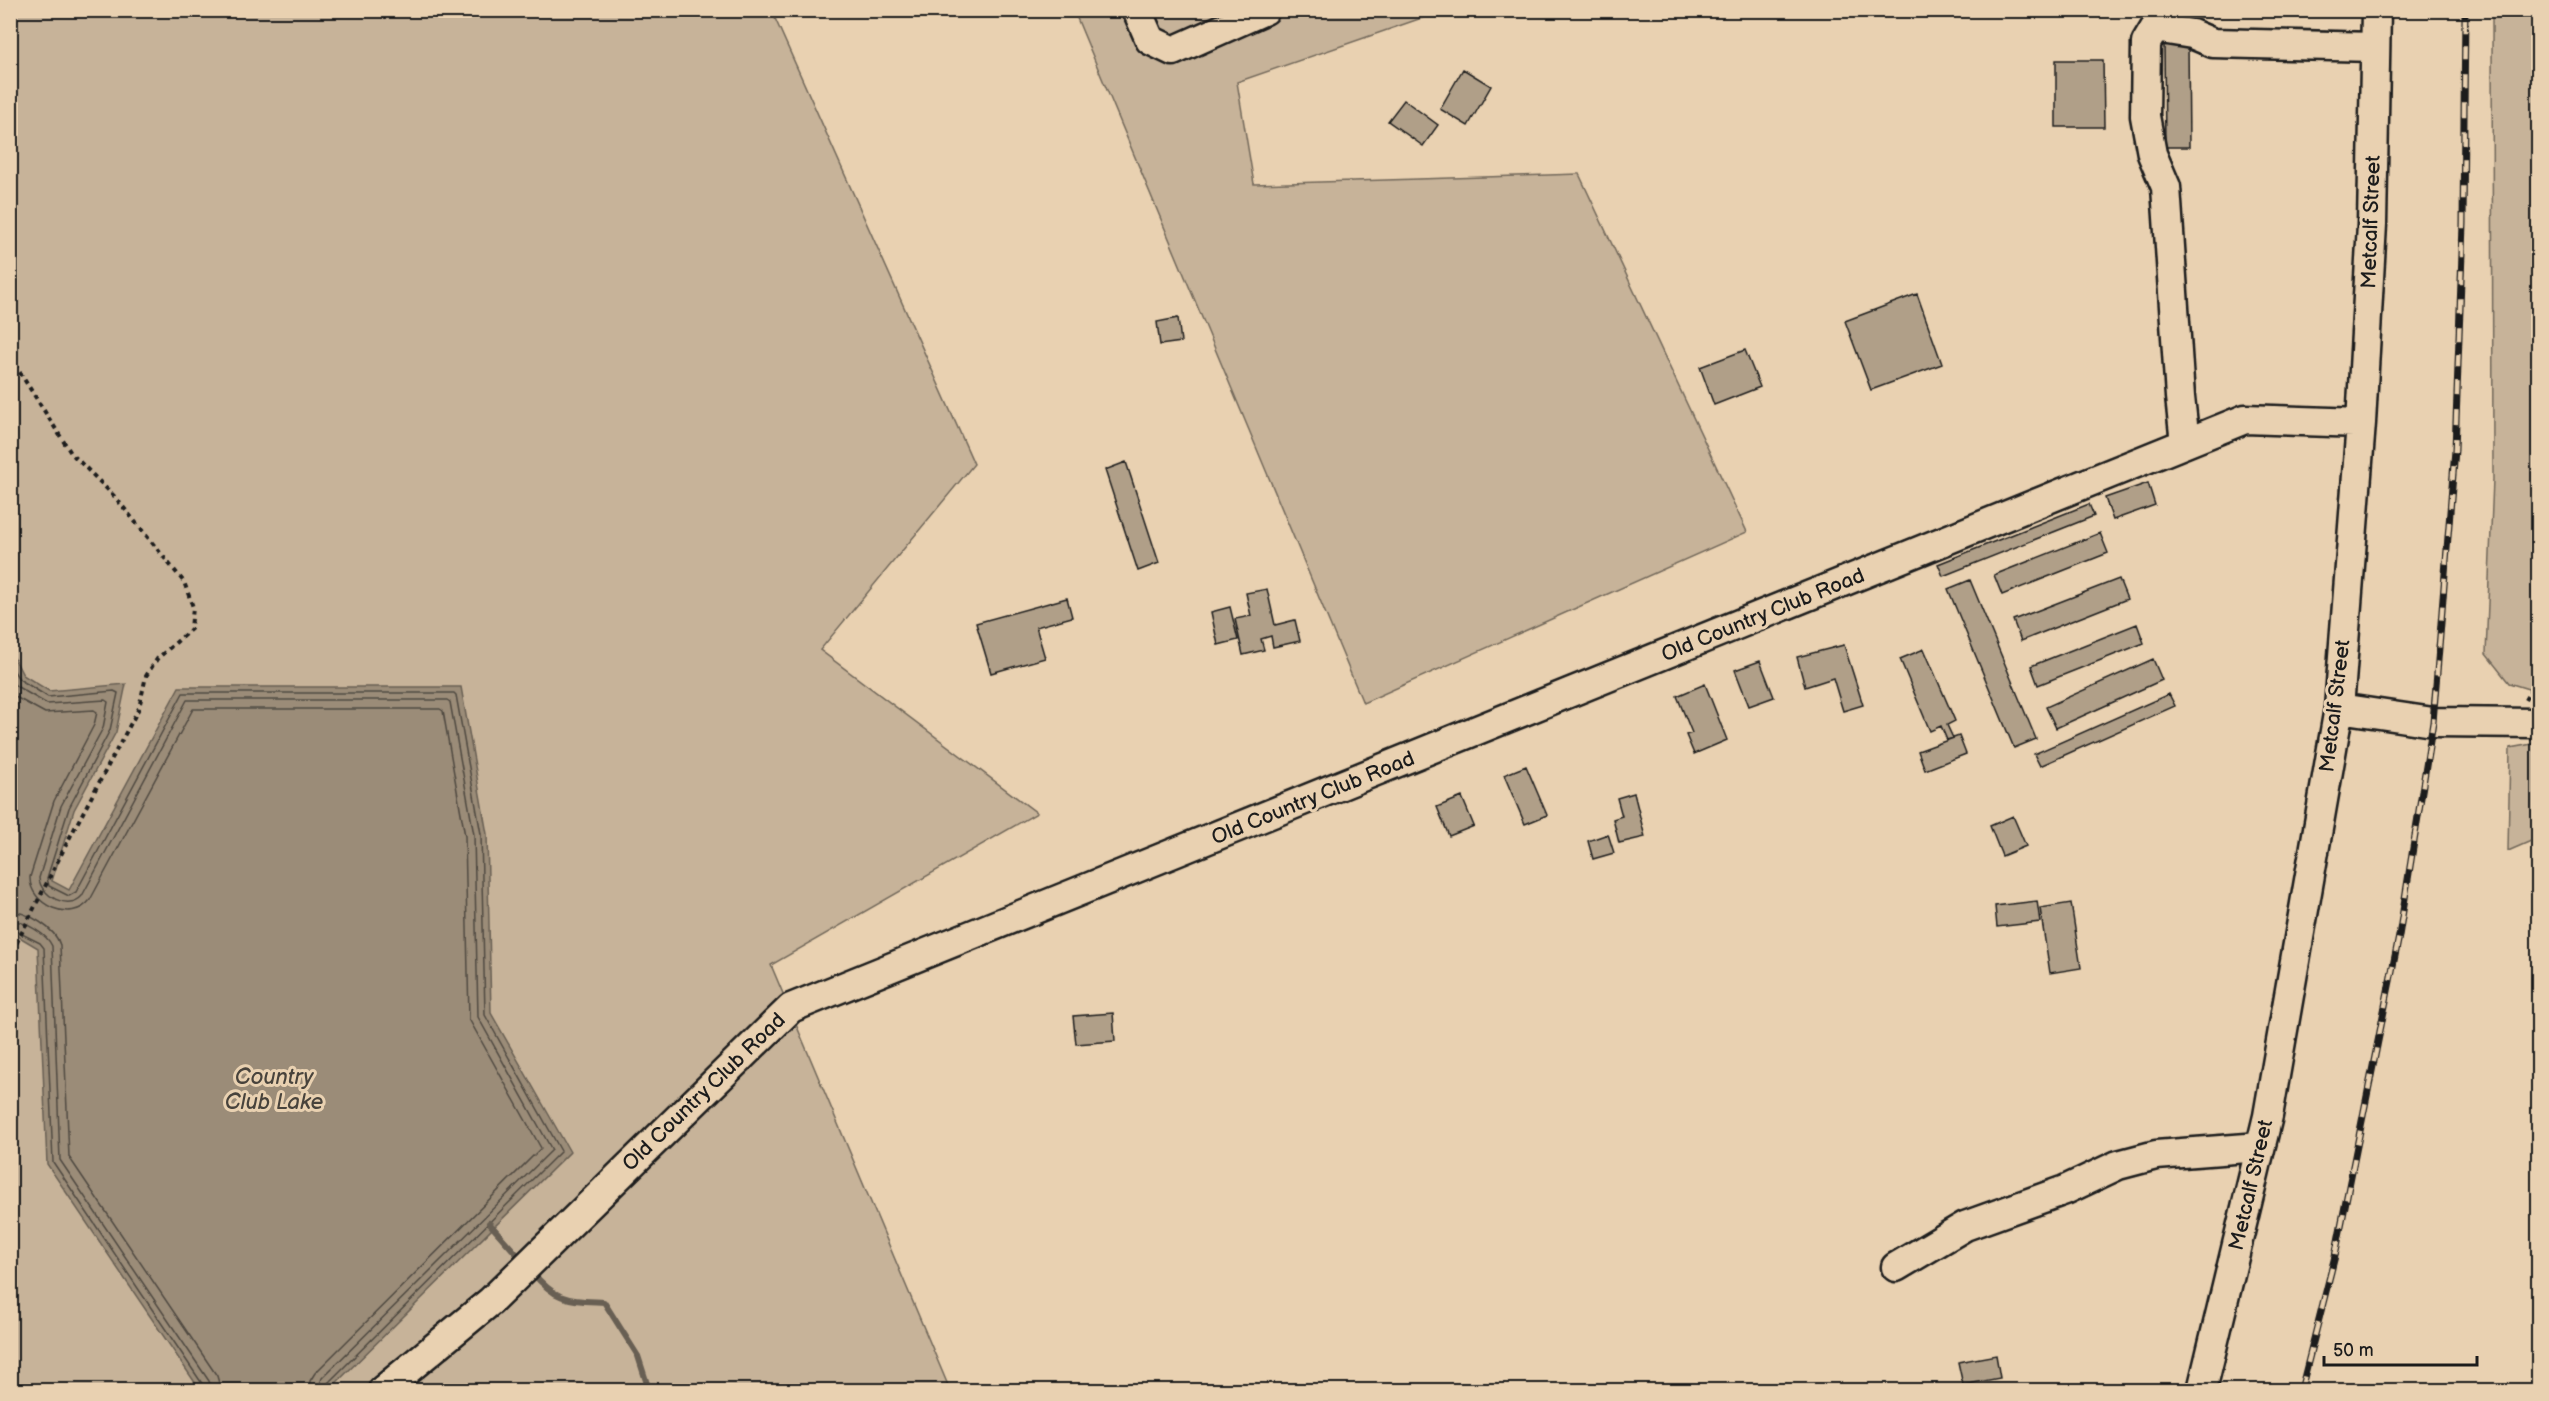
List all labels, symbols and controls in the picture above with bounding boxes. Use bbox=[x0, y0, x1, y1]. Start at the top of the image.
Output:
street label: Metcalf Street bbox=[2356, 154, 2386, 289]
street label: Old Country Club Road bbox=[1658, 563, 1868, 667]
street label: Metcalf Street bbox=[2314, 638, 2356, 774]
street label: Old Country Club Road bbox=[1208, 746, 1418, 850]
street label: Old Country Club Road bbox=[617, 1008, 791, 1176]
water label: Country Club Lake bbox=[225, 1064, 323, 1116]
street label: Metcalf Street bbox=[2224, 1117, 2278, 1253]
scale bar bbox=[2324, 1329, 2477, 1367]
text: 50 m bbox=[2333, 1340, 2374, 1361]

